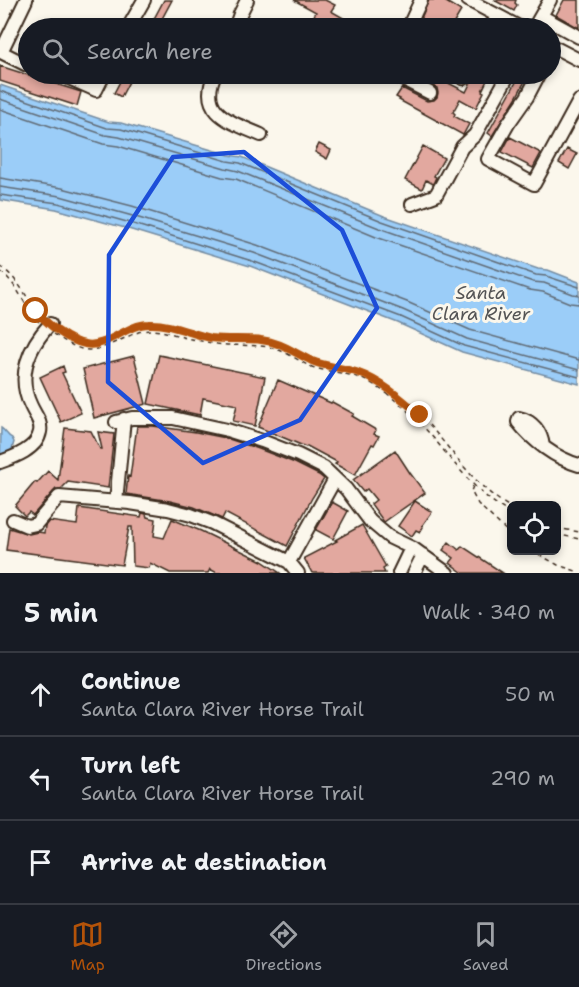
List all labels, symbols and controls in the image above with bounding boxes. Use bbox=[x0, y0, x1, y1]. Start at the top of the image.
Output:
search box bbox=[18, 18, 561, 84]
icon: search bbox=[39, 35, 72, 68]
text: Search here bbox=[87, 37, 213, 66]
water label: Santa Clara River bbox=[432, 281, 531, 326]
route start bbox=[22, 297, 48, 323]
route end bbox=[406, 401, 432, 427]
map controls bbox=[507, 501, 561, 555]
button: locate bbox=[507, 501, 561, 555]
text: 5 min bbox=[24, 595, 98, 630]
text: Walk · 340 m bbox=[422, 599, 555, 625]
text: Continue bbox=[81, 667, 181, 696]
icon: ahead bbox=[24, 678, 57, 711]
text: 50 m bbox=[505, 681, 555, 707]
text: Santa Clara River Horse Trail bbox=[81, 696, 364, 722]
text: Turn left bbox=[81, 751, 180, 780]
icon: left bbox=[24, 762, 57, 795]
text: 290 m bbox=[490, 765, 555, 791]
text: Santa Clara River Horse Trail bbox=[81, 780, 364, 806]
icon: arrive bbox=[24, 846, 57, 879]
text: Arrive at destination bbox=[81, 848, 327, 877]
tab: Map bbox=[71, 918, 105, 975]
tab: Directions bbox=[246, 918, 322, 975]
tab: Saved bbox=[463, 918, 509, 975]

